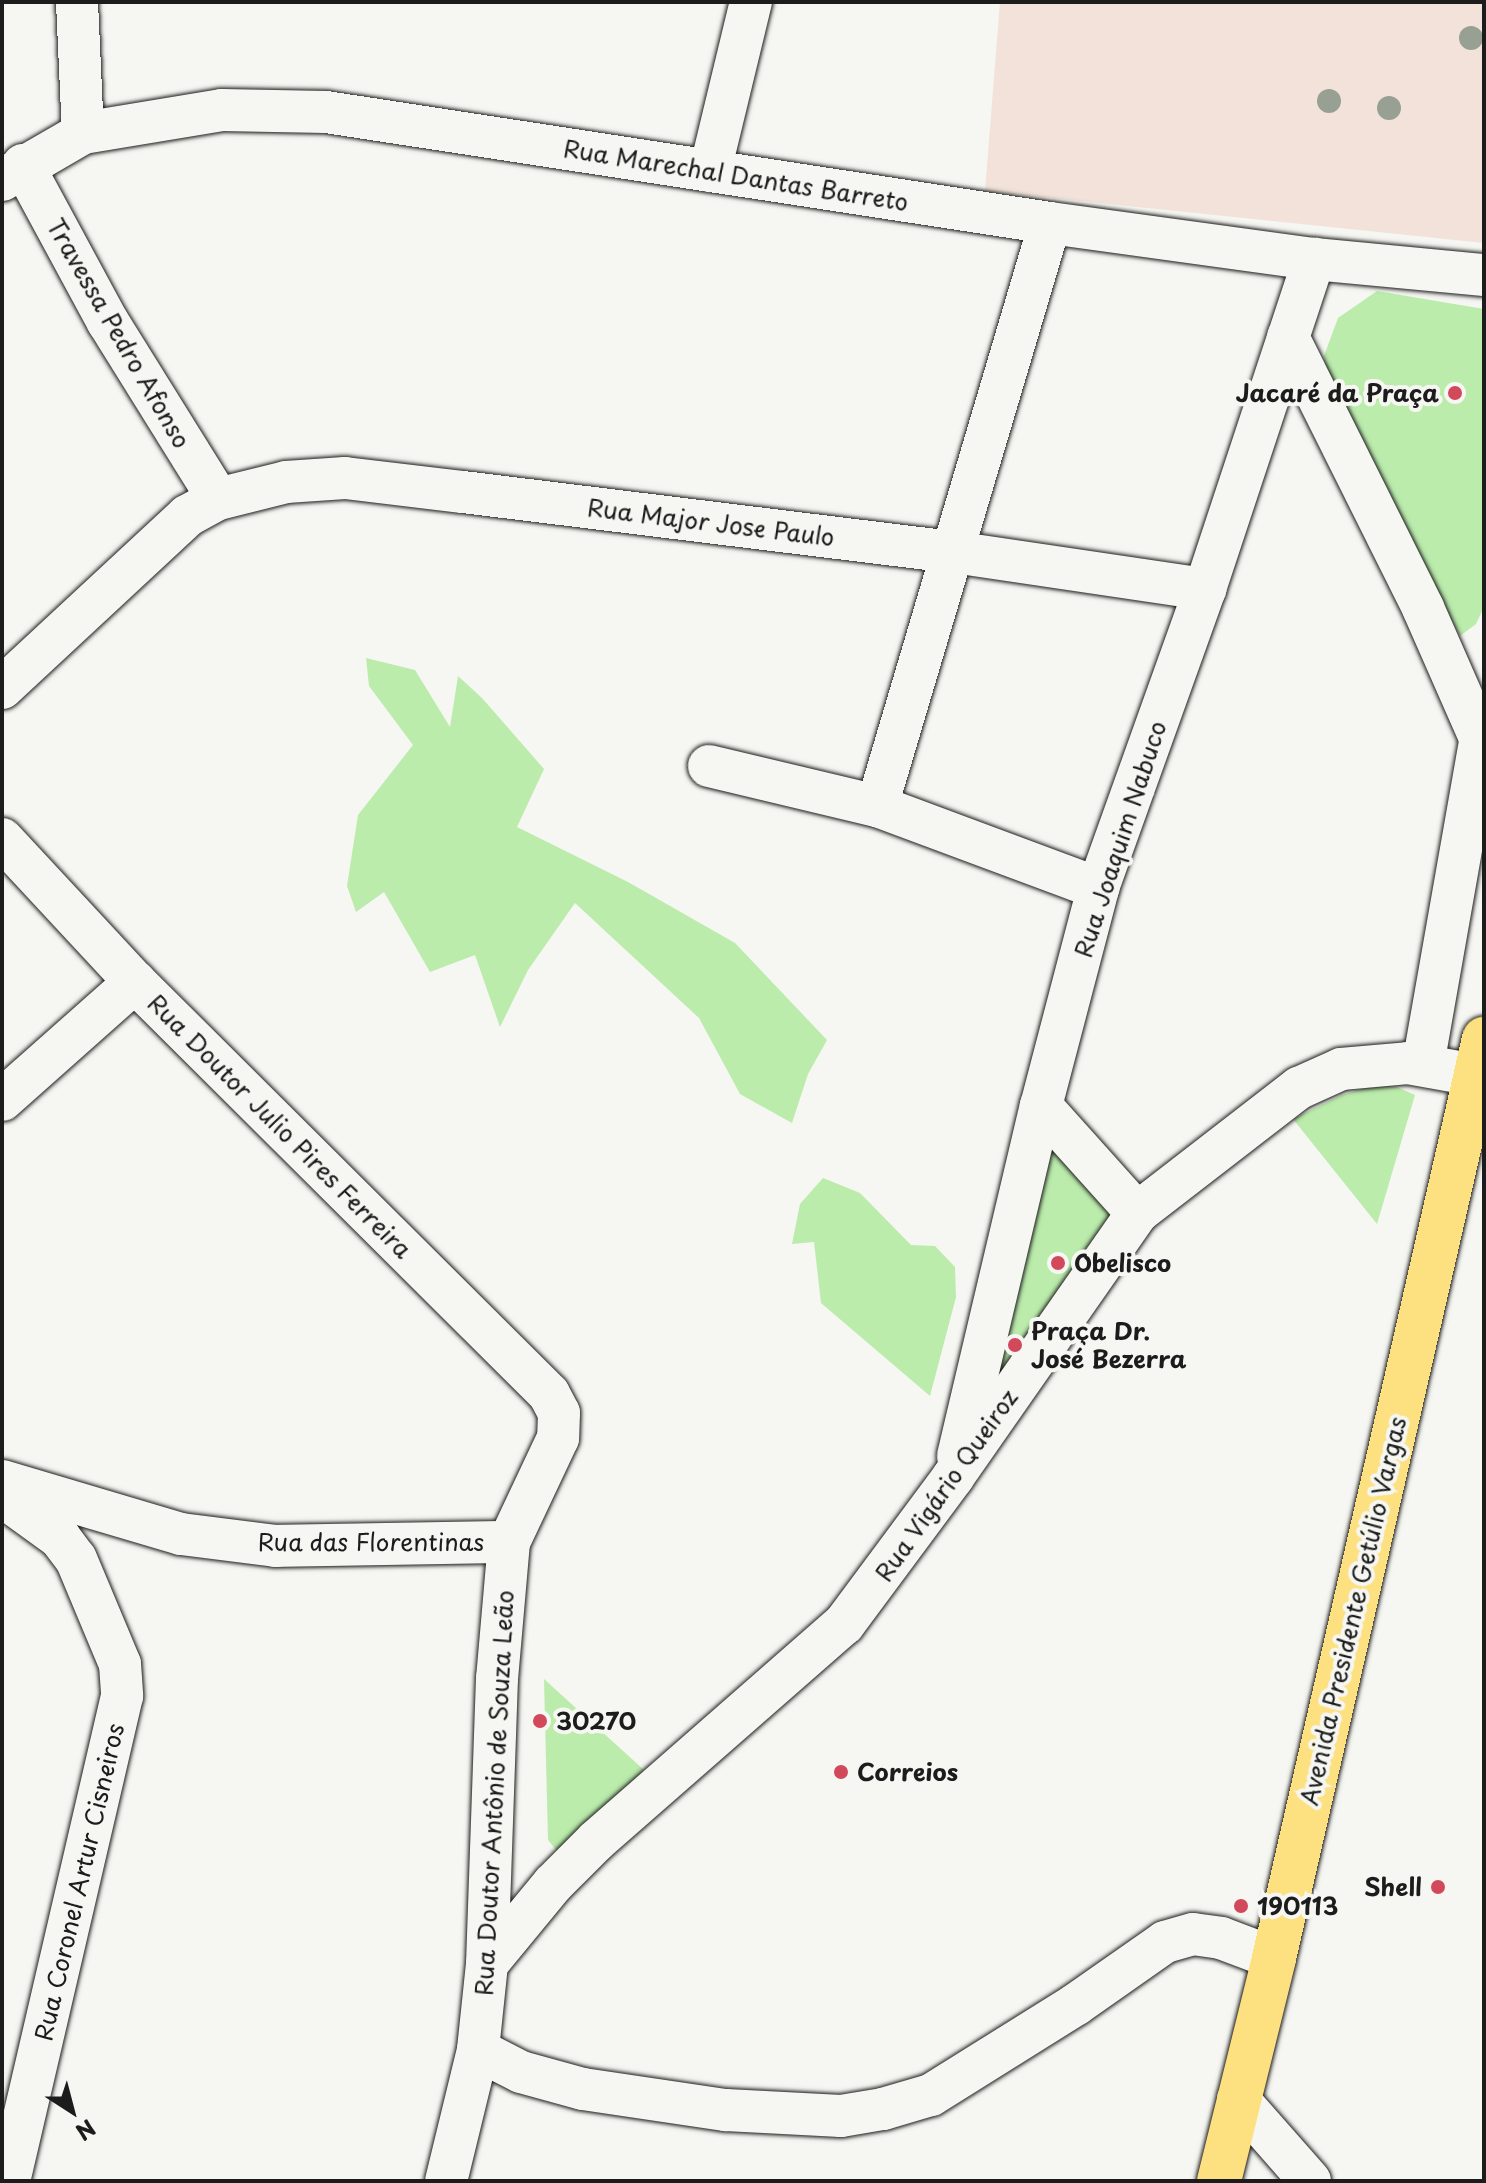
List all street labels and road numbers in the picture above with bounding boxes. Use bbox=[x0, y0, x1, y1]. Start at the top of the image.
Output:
street label: Rua Marechal Dantas Barreto bbox=[561, 133, 911, 217]
street label: Travessa Pedro Afonso bbox=[41, 212, 197, 454]
street label: Rua Major Jose Paulo bbox=[586, 493, 836, 551]
street label: Rua Joaquim Nabuco bbox=[1068, 716, 1172, 962]
street label: Rua Doutor Julio Pires Ferreira bbox=[142, 988, 418, 1264]
street label: Rua Vigário Queiroz bbox=[868, 1382, 1024, 1588]
street label: Avenida Presidente Getúlio Vargas bbox=[1294, 1414, 1412, 1808]
street label: Rua das Florentinas bbox=[257, 1528, 485, 1556]
street label: Rua Doutor Antônio de Souza Leão bbox=[469, 1589, 519, 1997]
street label: Rua Coronel Artur Cisneiros bbox=[28, 1719, 130, 2045]

